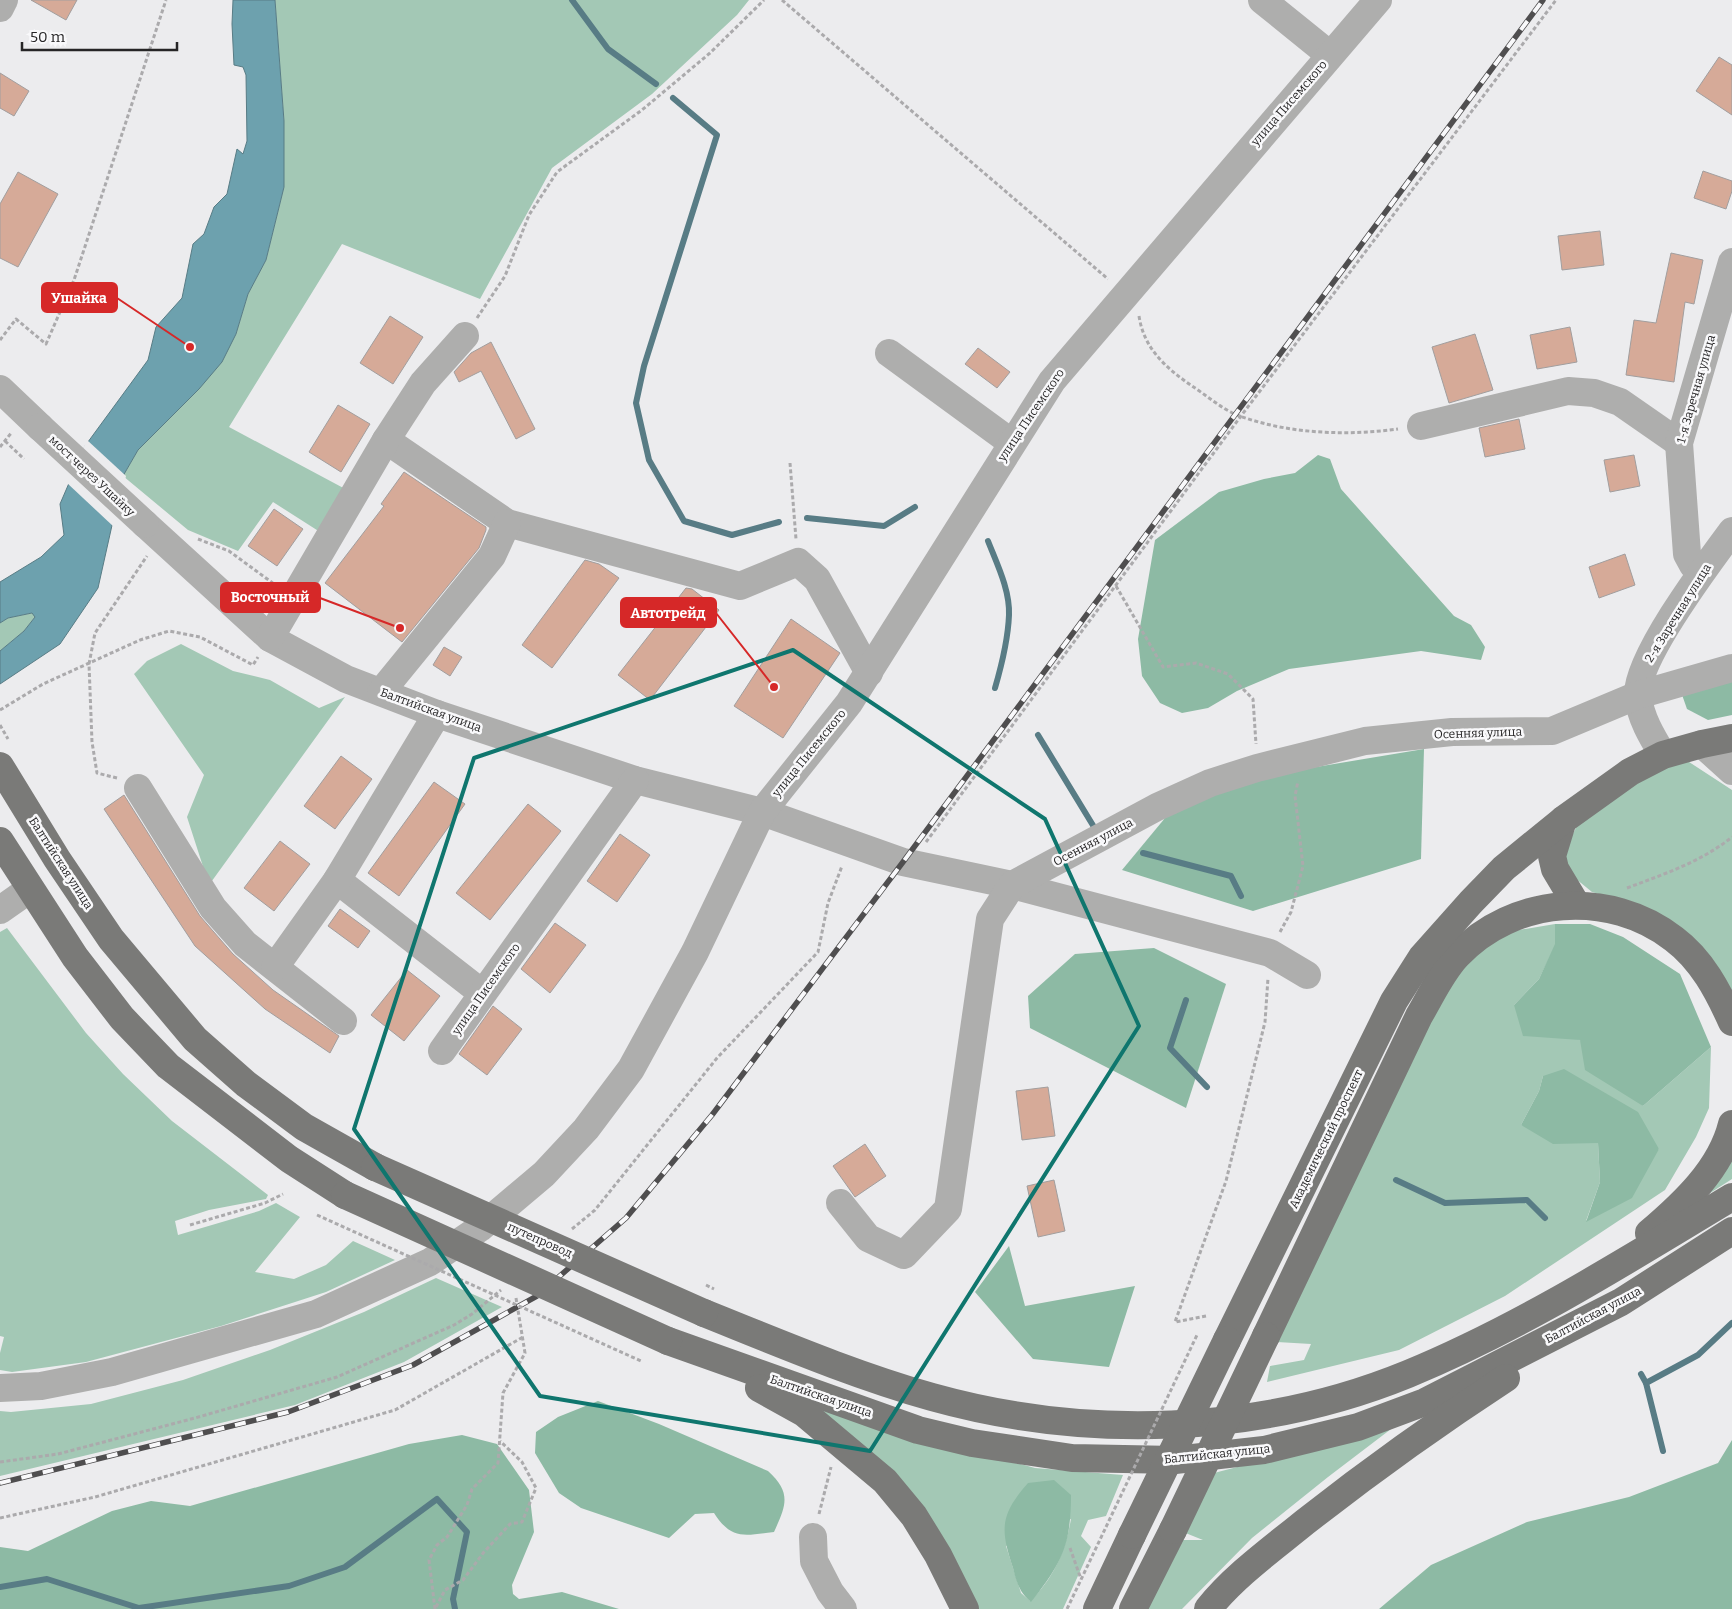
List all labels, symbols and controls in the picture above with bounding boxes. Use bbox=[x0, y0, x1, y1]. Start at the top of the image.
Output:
scale bar bbox=[22, 20, 178, 52]
text: 50 m bbox=[30, 28, 66, 46]
street label: улица Писемского bbox=[1247, 57, 1330, 149]
callout: Ушайка bbox=[42, 283, 117, 312]
text: Ушайка bbox=[51, 290, 107, 307]
street label: 1-я Заречная улица bbox=[1674, 333, 1718, 445]
street label: улица Писемского bbox=[994, 366, 1067, 465]
street label: мост через Ушайку bbox=[46, 433, 138, 520]
street label: 2-я Заречная улица bbox=[1642, 561, 1714, 665]
callout: Восточный bbox=[221, 583, 320, 612]
text: Восточный bbox=[231, 589, 310, 606]
callout: Автотрейд bbox=[621, 598, 716, 627]
text: Автотрейд bbox=[630, 605, 706, 622]
street label: Балтийская улица bbox=[379, 685, 484, 735]
street label: улица Писемского bbox=[769, 706, 849, 800]
street label: Осенняя улица bbox=[1434, 724, 1523, 742]
street label: Балтийская улица bbox=[26, 814, 96, 912]
street label: Осенняя улица bbox=[1051, 815, 1136, 869]
street label: улица Писемского bbox=[449, 940, 523, 1038]
street label: Академический проспект bbox=[1286, 1067, 1366, 1211]
street label: путепровод bbox=[505, 1219, 575, 1261]
street label: Балтийская улица bbox=[1543, 1284, 1644, 1346]
street label: Балтийская улица bbox=[768, 1372, 874, 1420]
street label: Балтийская улица bbox=[1163, 1441, 1271, 1467]

